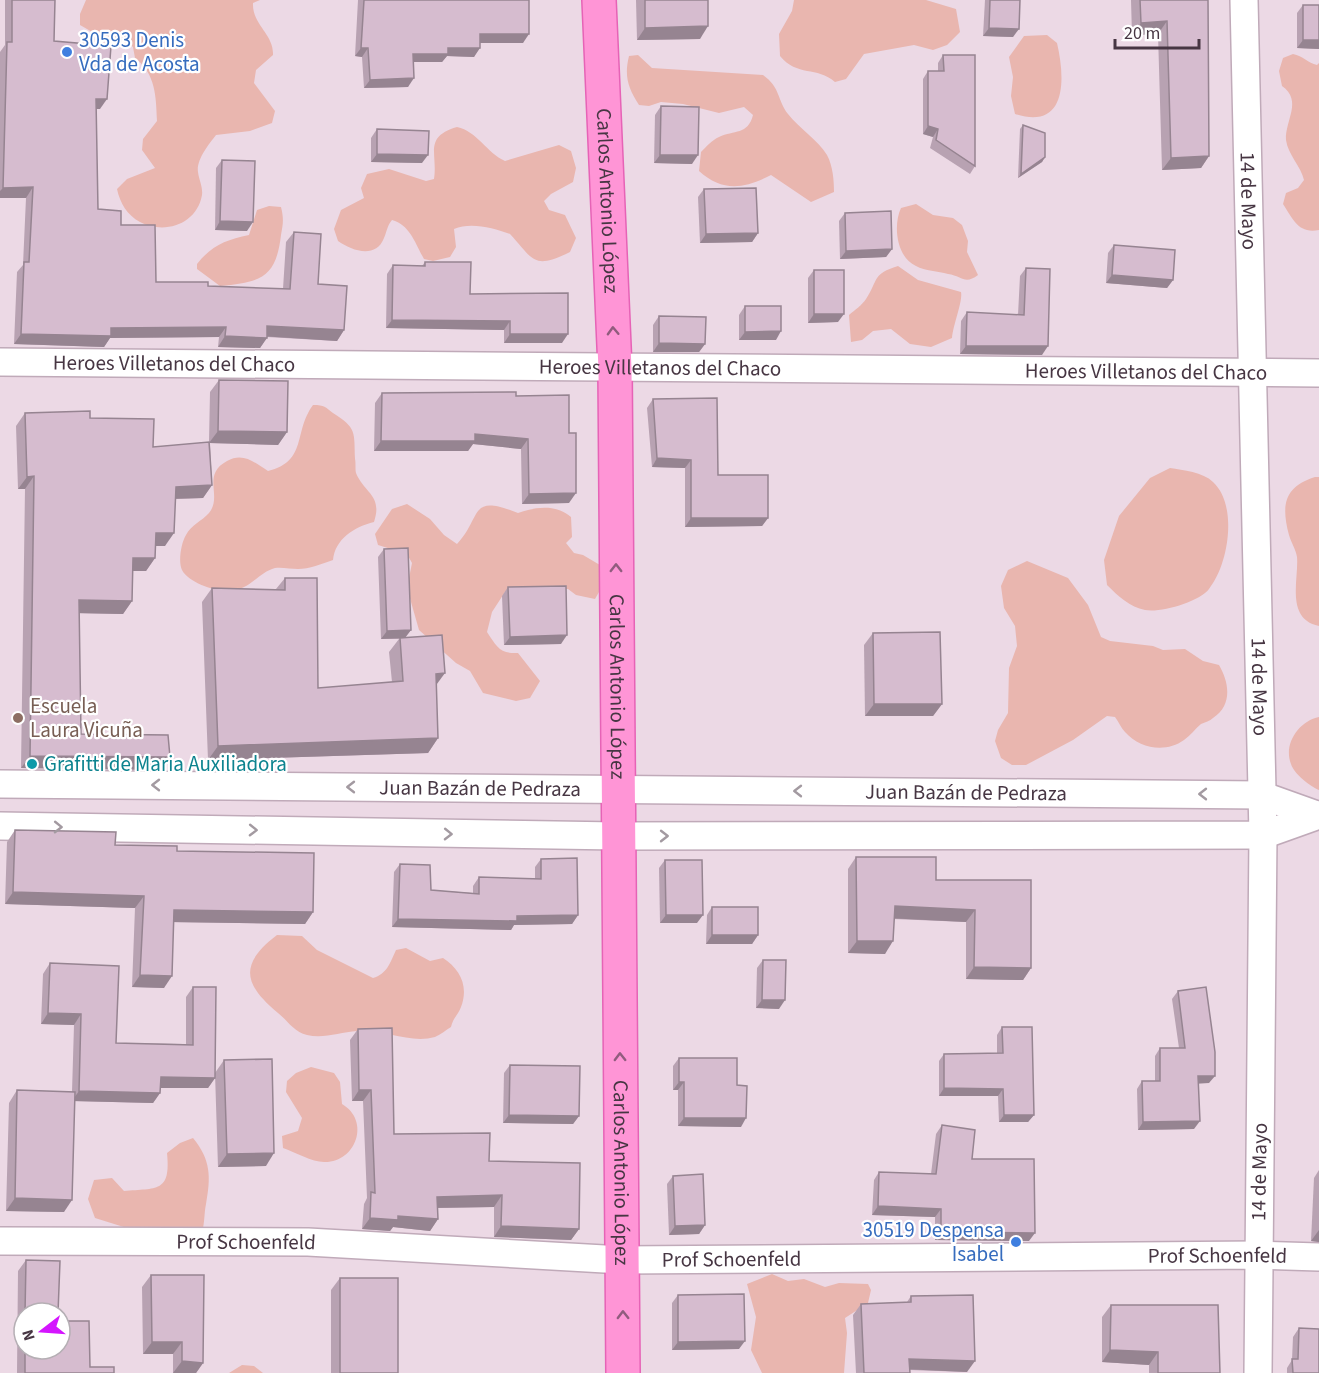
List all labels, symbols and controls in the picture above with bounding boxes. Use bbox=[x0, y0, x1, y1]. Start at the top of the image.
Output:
scale bar bbox=[1115, 12, 1199, 50]
text: 20 m bbox=[1124, 21, 1160, 46]
place label: 30593 Denis Vda de Acosta bbox=[79, 25, 200, 79]
marker: 30593 Denis Vda de Acosta bbox=[60, 45, 74, 59]
street label: Carlos Antonio López bbox=[589, 108, 627, 294]
street label: 14 de Mayo bbox=[1232, 151, 1265, 250]
one-way arrow bbox=[607, 326, 620, 335]
street label: Heroes Villetanos del Chaco bbox=[53, 347, 295, 379]
street label: Heroes Villetanos del Chaco bbox=[539, 351, 781, 384]
street label: Heroes Villetanos del Chaco bbox=[1025, 356, 1267, 388]
one-way arrow bbox=[610, 563, 622, 572]
street label: Carlos Antonio López bbox=[602, 594, 633, 780]
street label: 14 de Mayo bbox=[1244, 637, 1276, 736]
place label: Escuela Laura Vicuña bbox=[30, 691, 143, 745]
marker: Escuela Laura Vicuña bbox=[11, 711, 25, 725]
place label: Grafitti de Maria Auxiliadora bbox=[44, 749, 287, 779]
marker: Grafitti de Maria Auxiliadora bbox=[25, 757, 39, 771]
street label: Juan Bazán de Pedraza bbox=[379, 772, 581, 804]
street label: Juan Bazán de Pedraza bbox=[865, 777, 1067, 808]
one-way arrow bbox=[152, 779, 161, 791]
one-way arrow bbox=[347, 781, 356, 793]
one-way arrow bbox=[793, 785, 802, 797]
one-way arrow bbox=[1198, 788, 1207, 800]
one-way arrow bbox=[54, 821, 63, 833]
one-way arrow bbox=[249, 824, 258, 837]
one-way arrow bbox=[444, 827, 453, 840]
one-way arrow bbox=[660, 830, 669, 842]
one-way arrow bbox=[614, 1052, 626, 1061]
street label: Carlos Antonio López bbox=[606, 1080, 637, 1265]
street label: 14 de Mayo bbox=[1243, 1123, 1275, 1221]
place label: 30519 Despensa Isabel bbox=[863, 1215, 1004, 1269]
street label: Prof Schoenfeld bbox=[176, 1227, 317, 1257]
marker: 30519 Despensa Isabel bbox=[1009, 1235, 1023, 1249]
street label: Prof Schoenfeld bbox=[1148, 1240, 1288, 1271]
street label: Prof Schoenfeld bbox=[662, 1244, 801, 1275]
north arrow bbox=[12, 1301, 72, 1361]
one-way arrow bbox=[617, 1310, 629, 1319]
text: N bbox=[17, 1327, 41, 1343]

